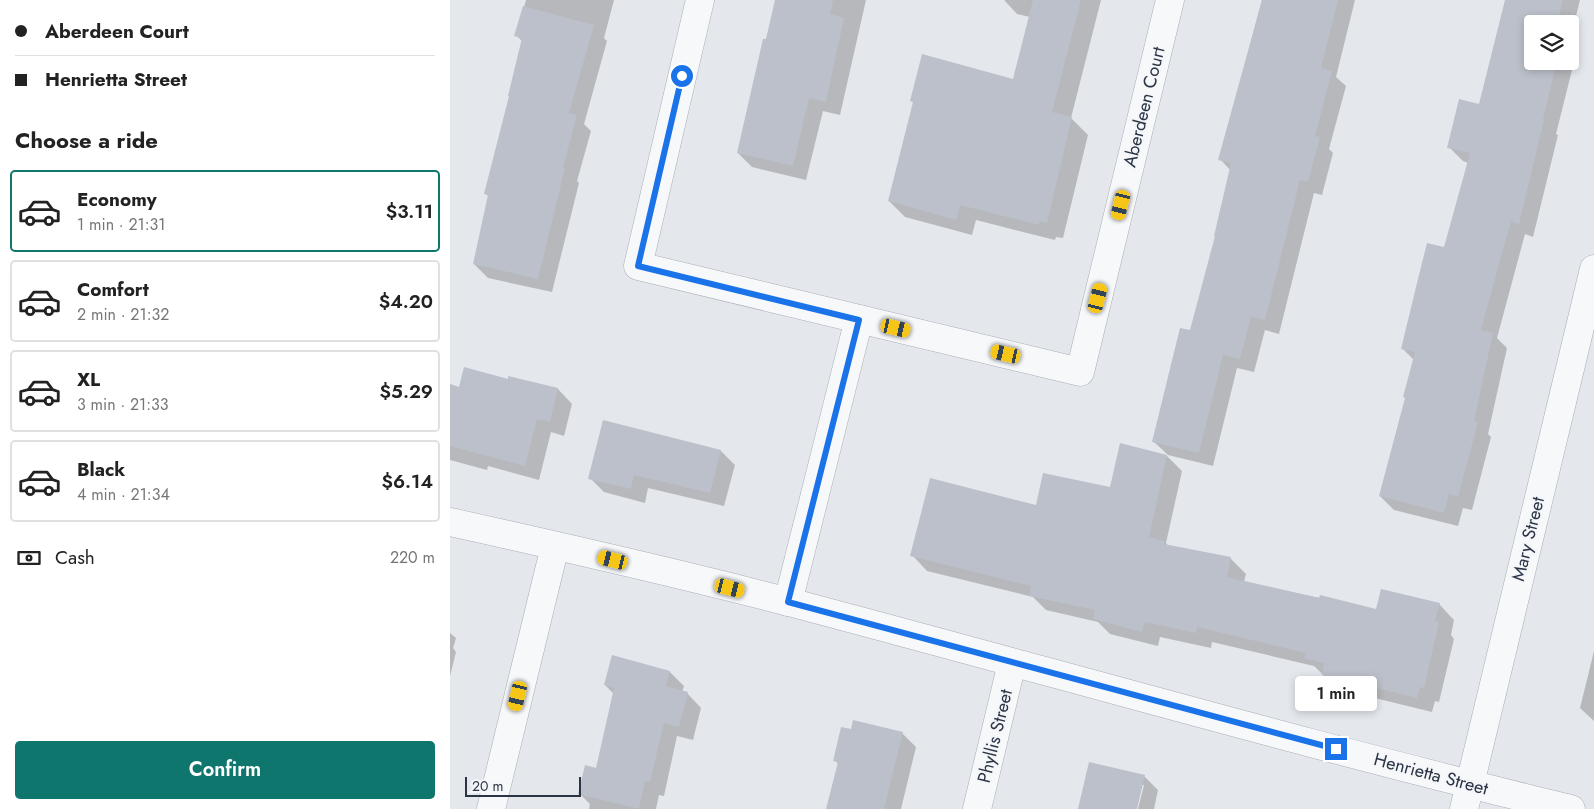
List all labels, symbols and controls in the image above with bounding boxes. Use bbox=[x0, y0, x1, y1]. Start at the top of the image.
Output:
map controls bbox=[1524, 15, 1579, 70]
button: layers bbox=[1524, 15, 1579, 70]
text: Aberdeen Court bbox=[45, 18, 189, 45]
street label: Aberdeen Court bbox=[1116, 43, 1172, 170]
route start bbox=[671, 65, 693, 87]
text: Henrietta Street bbox=[45, 66, 187, 93]
text: Choose a ride bbox=[15, 124, 158, 156]
text: Economy bbox=[77, 186, 157, 213]
icon: car bbox=[17, 189, 62, 234]
car bbox=[1110, 189, 1131, 221]
text: $3.11 bbox=[386, 198, 433, 225]
text: 1 min · 21:31 bbox=[77, 213, 165, 236]
text: Comfort bbox=[77, 276, 149, 303]
icon: car bbox=[17, 279, 62, 324]
car bbox=[1087, 282, 1108, 314]
text: $4.20 bbox=[379, 288, 433, 315]
text: 2 min · 21:32 bbox=[77, 303, 169, 326]
car bbox=[879, 317, 912, 339]
car bbox=[989, 343, 1022, 365]
text: XL bbox=[77, 366, 100, 393]
icon: car bbox=[17, 369, 62, 414]
text: $5.29 bbox=[380, 378, 433, 405]
text: 3 min · 21:33 bbox=[77, 393, 169, 416]
text: Black bbox=[77, 456, 125, 483]
icon: car bbox=[17, 459, 62, 504]
text: $6.14 bbox=[381, 468, 433, 495]
text: 4 min · 21:34 bbox=[77, 483, 170, 506]
street label: Mary Street bbox=[1505, 493, 1551, 584]
icon: cash bbox=[15, 544, 43, 572]
text: Cash bbox=[55, 544, 95, 571]
text: 220 m bbox=[390, 546, 435, 569]
car bbox=[596, 549, 629, 571]
car bbox=[713, 577, 746, 599]
callout: 1 min bbox=[1295, 676, 1377, 712]
car bbox=[507, 680, 528, 712]
text: 1 min bbox=[1317, 682, 1355, 705]
street label: Phyllis Street bbox=[971, 686, 1019, 786]
route end bbox=[1325, 738, 1347, 760]
button: Confirm bbox=[15, 741, 435, 799]
street label: Henrietta Street bbox=[1371, 746, 1492, 802]
scale bar bbox=[465, 774, 581, 797]
text: 20 m bbox=[472, 776, 504, 796]

